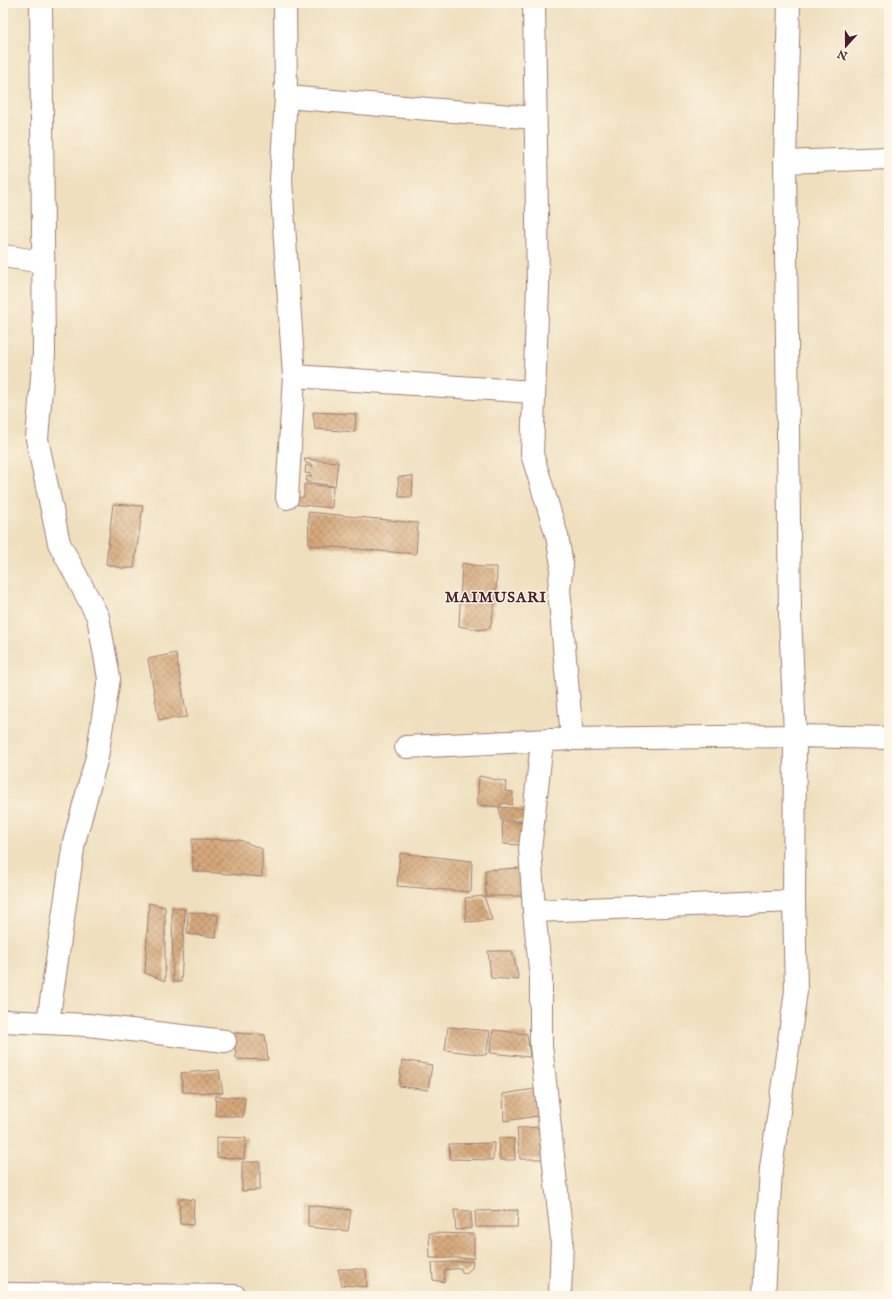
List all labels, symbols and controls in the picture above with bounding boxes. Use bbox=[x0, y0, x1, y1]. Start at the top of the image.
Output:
north arrow bbox=[826, 26, 866, 66]
text: N bbox=[835, 46, 851, 63]
district label: MAIMUSARI bbox=[445, 588, 547, 607]

